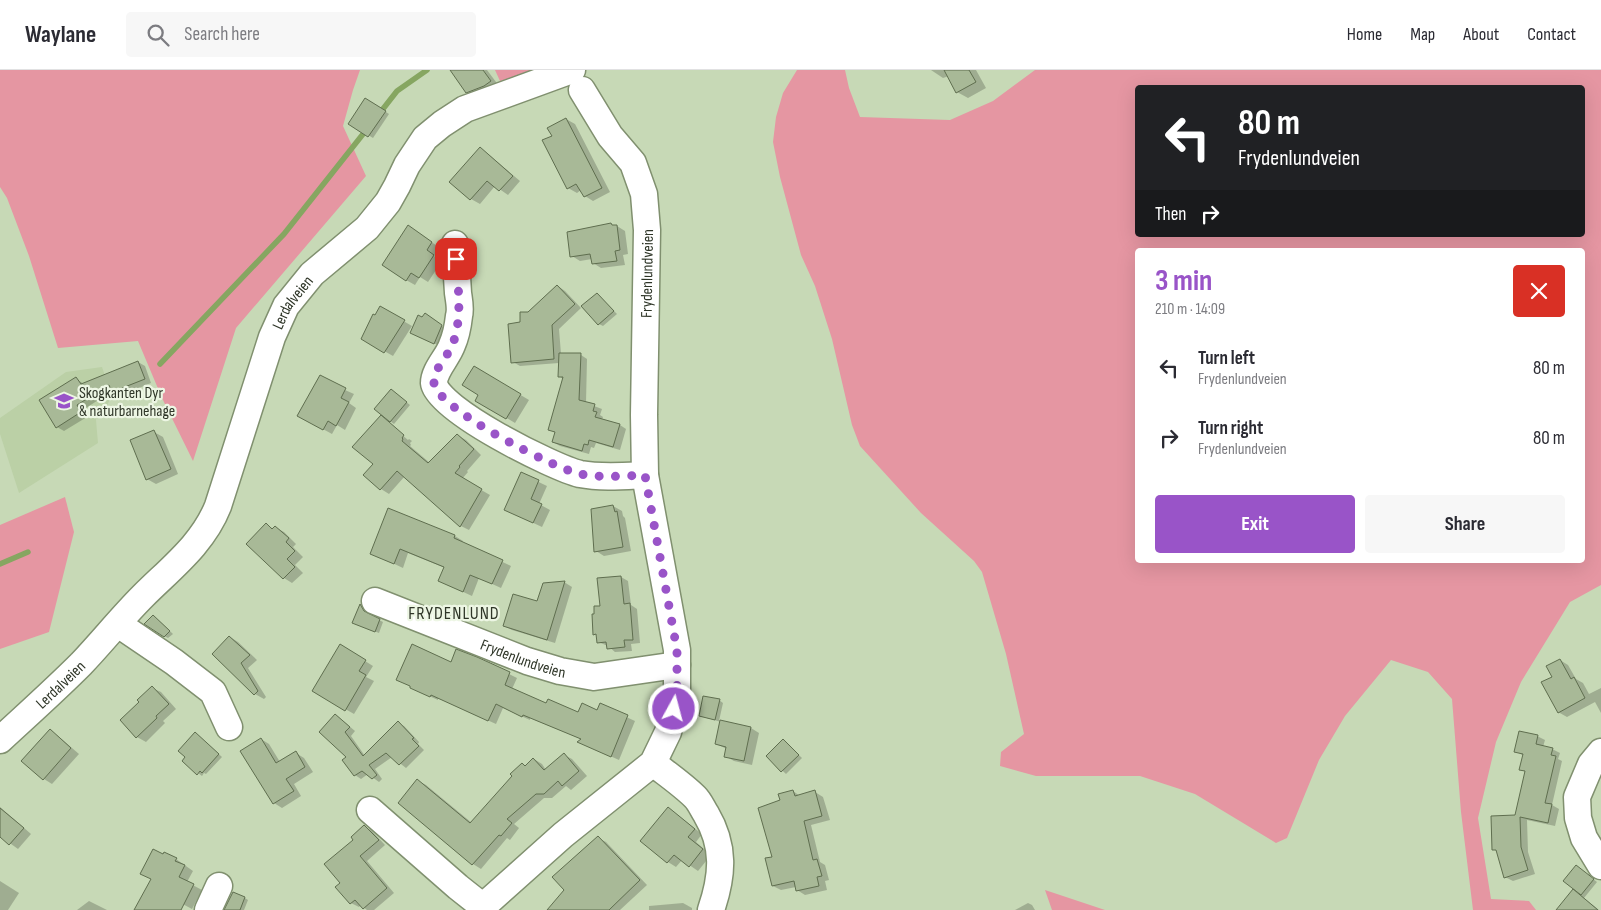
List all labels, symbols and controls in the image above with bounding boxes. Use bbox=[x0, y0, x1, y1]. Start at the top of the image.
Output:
search box bbox=[126, 12, 476, 57]
text: Waylane bbox=[25, 20, 96, 49]
icon: search bbox=[144, 21, 172, 49]
text: Search here bbox=[184, 23, 260, 46]
text: Home bbox=[1347, 24, 1382, 45]
text: Map bbox=[1410, 24, 1435, 45]
text: About bbox=[1463, 24, 1499, 45]
text: Contact bbox=[1527, 24, 1576, 45]
text: 80 m bbox=[1238, 102, 1300, 145]
icon: left bbox=[1155, 105, 1220, 170]
text: Frydenlundveien bbox=[1238, 145, 1360, 172]
icon: right bbox=[1196, 200, 1224, 228]
text: Then bbox=[1155, 203, 1186, 226]
street label: Frydenlundveien bbox=[638, 229, 658, 318]
pin bbox=[435, 238, 477, 280]
icon: arrive bbox=[442, 245, 470, 273]
text: 3 min bbox=[1155, 263, 1212, 299]
button: close bbox=[1513, 265, 1565, 317]
street label: Lerdalveien bbox=[269, 272, 318, 333]
text: 210 m · 14:09 bbox=[1155, 300, 1225, 319]
text: Turn left bbox=[1198, 347, 1255, 370]
icon: left bbox=[1155, 354, 1183, 382]
text: 80 m bbox=[1533, 357, 1565, 380]
text: Frydenlundveien bbox=[1198, 370, 1287, 389]
place label: Skogkanten Dyr & naturbarnehage bbox=[79, 384, 175, 421]
school or university icon: Skogkanten Dyr & naturbarnehage bbox=[53, 390, 75, 412]
text: Turn right bbox=[1198, 417, 1263, 440]
icon: right bbox=[1155, 424, 1183, 452]
text: 80 m bbox=[1533, 427, 1565, 450]
text: Frydenlundveien bbox=[1198, 440, 1287, 459]
button: Exit bbox=[1155, 495, 1355, 553]
button: Share bbox=[1365, 495, 1565, 553]
district label: FRYDENLUND bbox=[408, 603, 500, 624]
street label: Frydenlundveien bbox=[478, 636, 567, 683]
street label: Lerdalveien bbox=[32, 657, 90, 713]
position arrow bbox=[647, 682, 699, 734]

